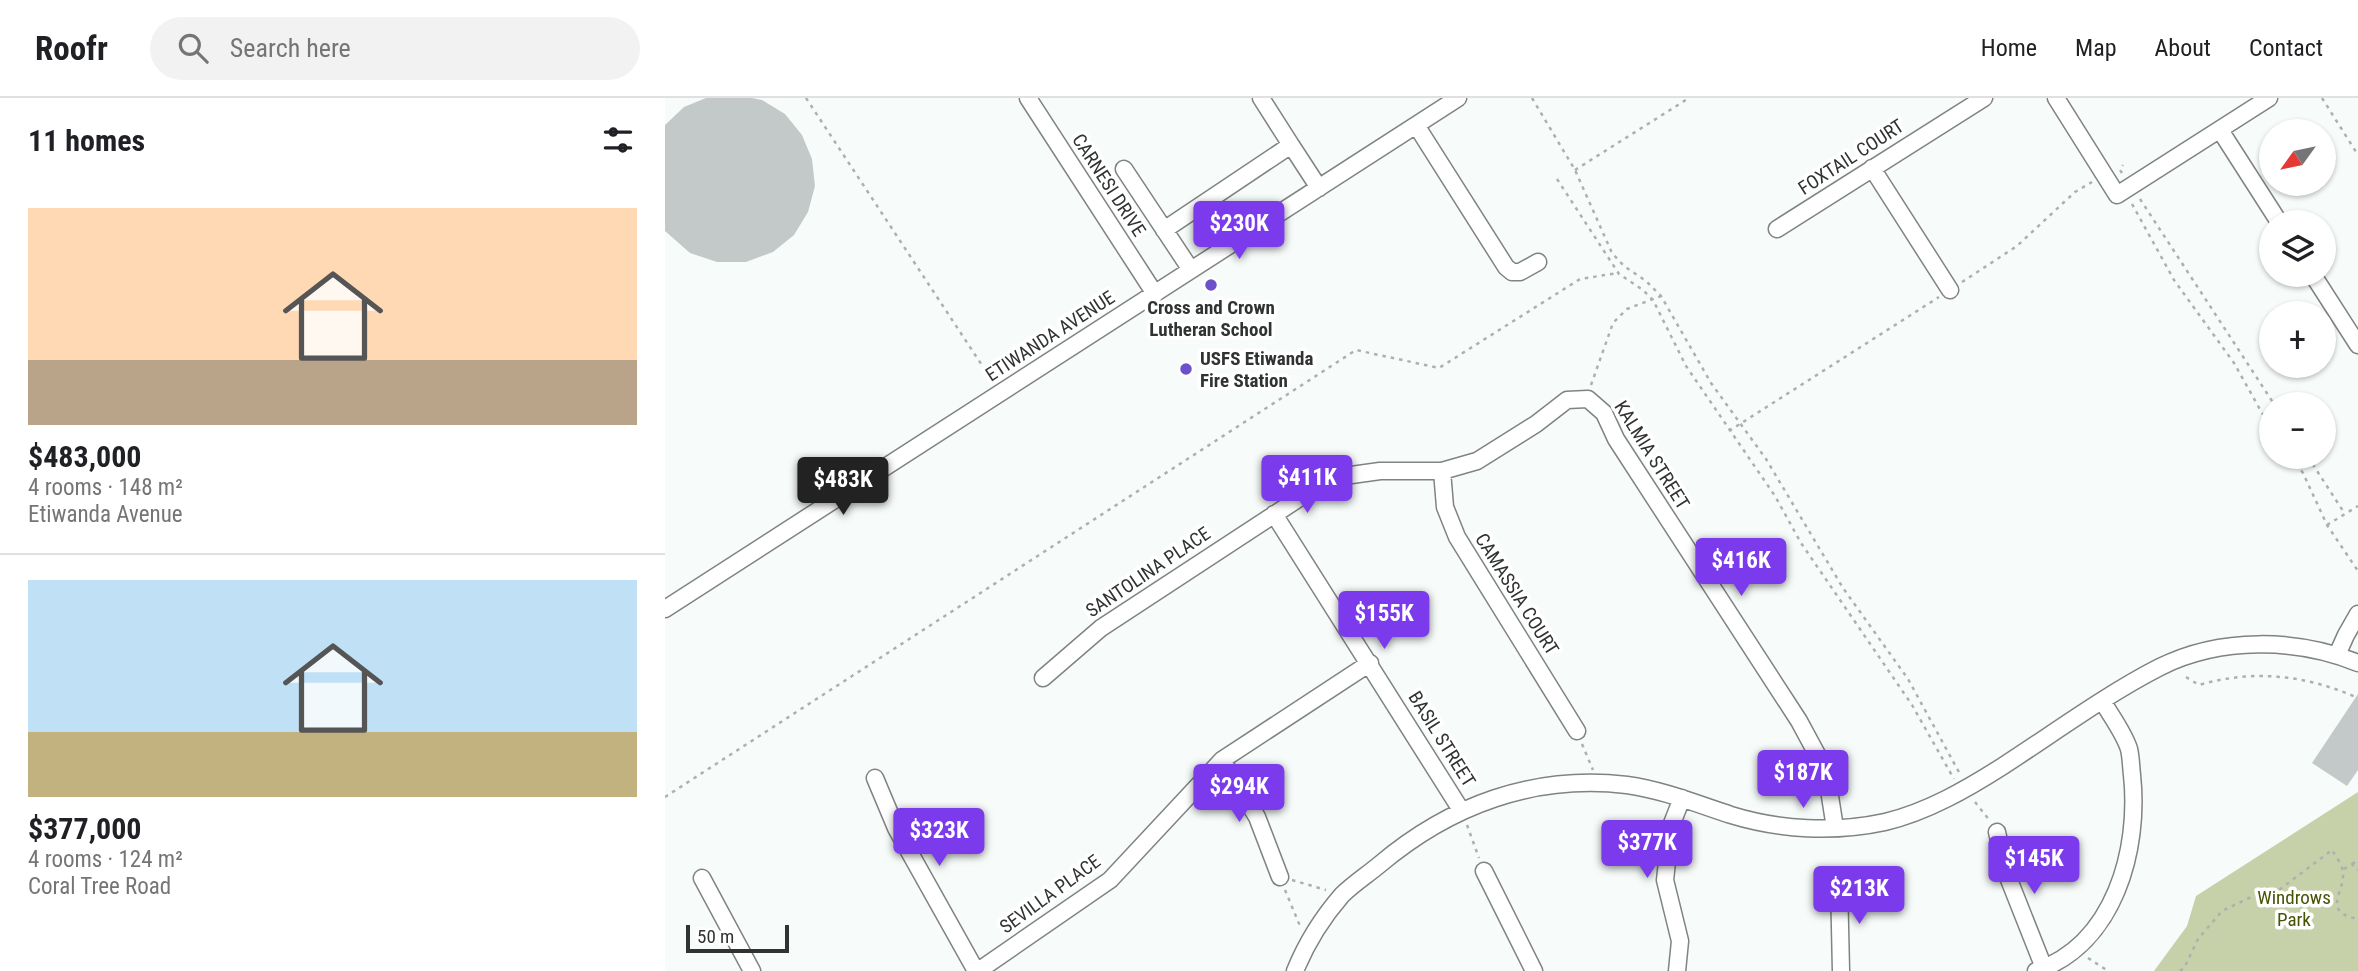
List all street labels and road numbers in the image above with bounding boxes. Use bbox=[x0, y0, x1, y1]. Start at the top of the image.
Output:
street label: FOXTAIL COURT bbox=[1794, 114, 1908, 200]
street label: CARNESI DRIVE bbox=[1067, 129, 1151, 241]
street label: ETIWANDA AVENUE bbox=[981, 286, 1119, 386]
street label: KALMIA STREET bbox=[1609, 396, 1695, 514]
street label: SANTOLINA PLACE bbox=[1081, 522, 1215, 622]
street label: CAMASSIA COURT bbox=[1470, 529, 1564, 659]
street label: BASIL STREET bbox=[1404, 687, 1480, 791]
street label: SEVILLA PLACE bbox=[995, 850, 1105, 938]

